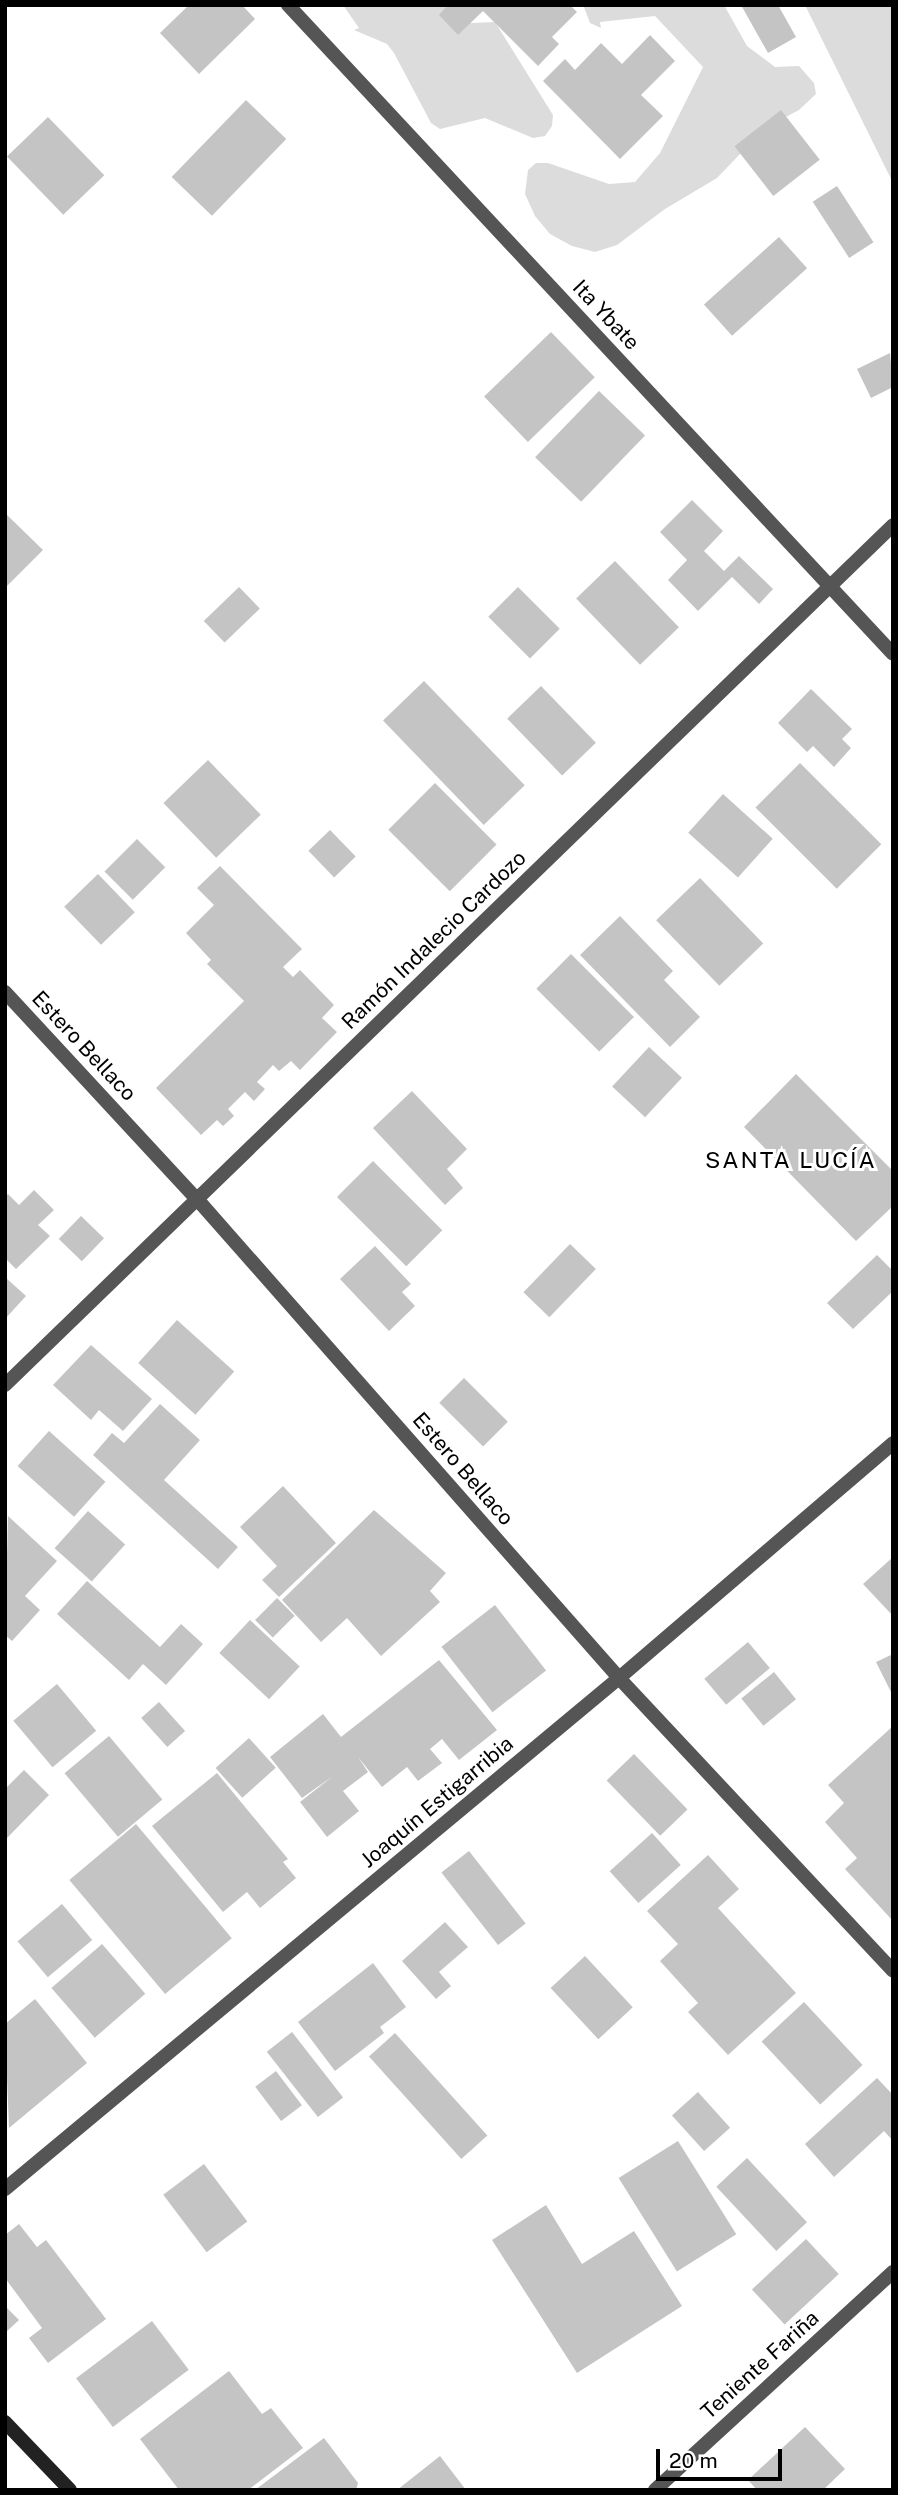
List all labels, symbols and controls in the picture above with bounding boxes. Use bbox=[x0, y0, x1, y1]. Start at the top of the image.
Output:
street label: Ita Ybate bbox=[567, 275, 645, 355]
street label: Ramón Indalecio Cardozo bbox=[337, 845, 531, 1035]
street label: Estero Bellaco bbox=[27, 986, 141, 1106]
district label: SANTA LUCÍA bbox=[706, 1146, 876, 1174]
street label: Estero Bellaco bbox=[407, 1407, 519, 1531]
street label: Joaquín Estigarribia bbox=[356, 1731, 518, 1873]
street label: Teniente Fariña bbox=[696, 2306, 824, 2424]
scale bar bbox=[660, 2436, 786, 2480]
text: 20 m bbox=[669, 2448, 718, 2473]

